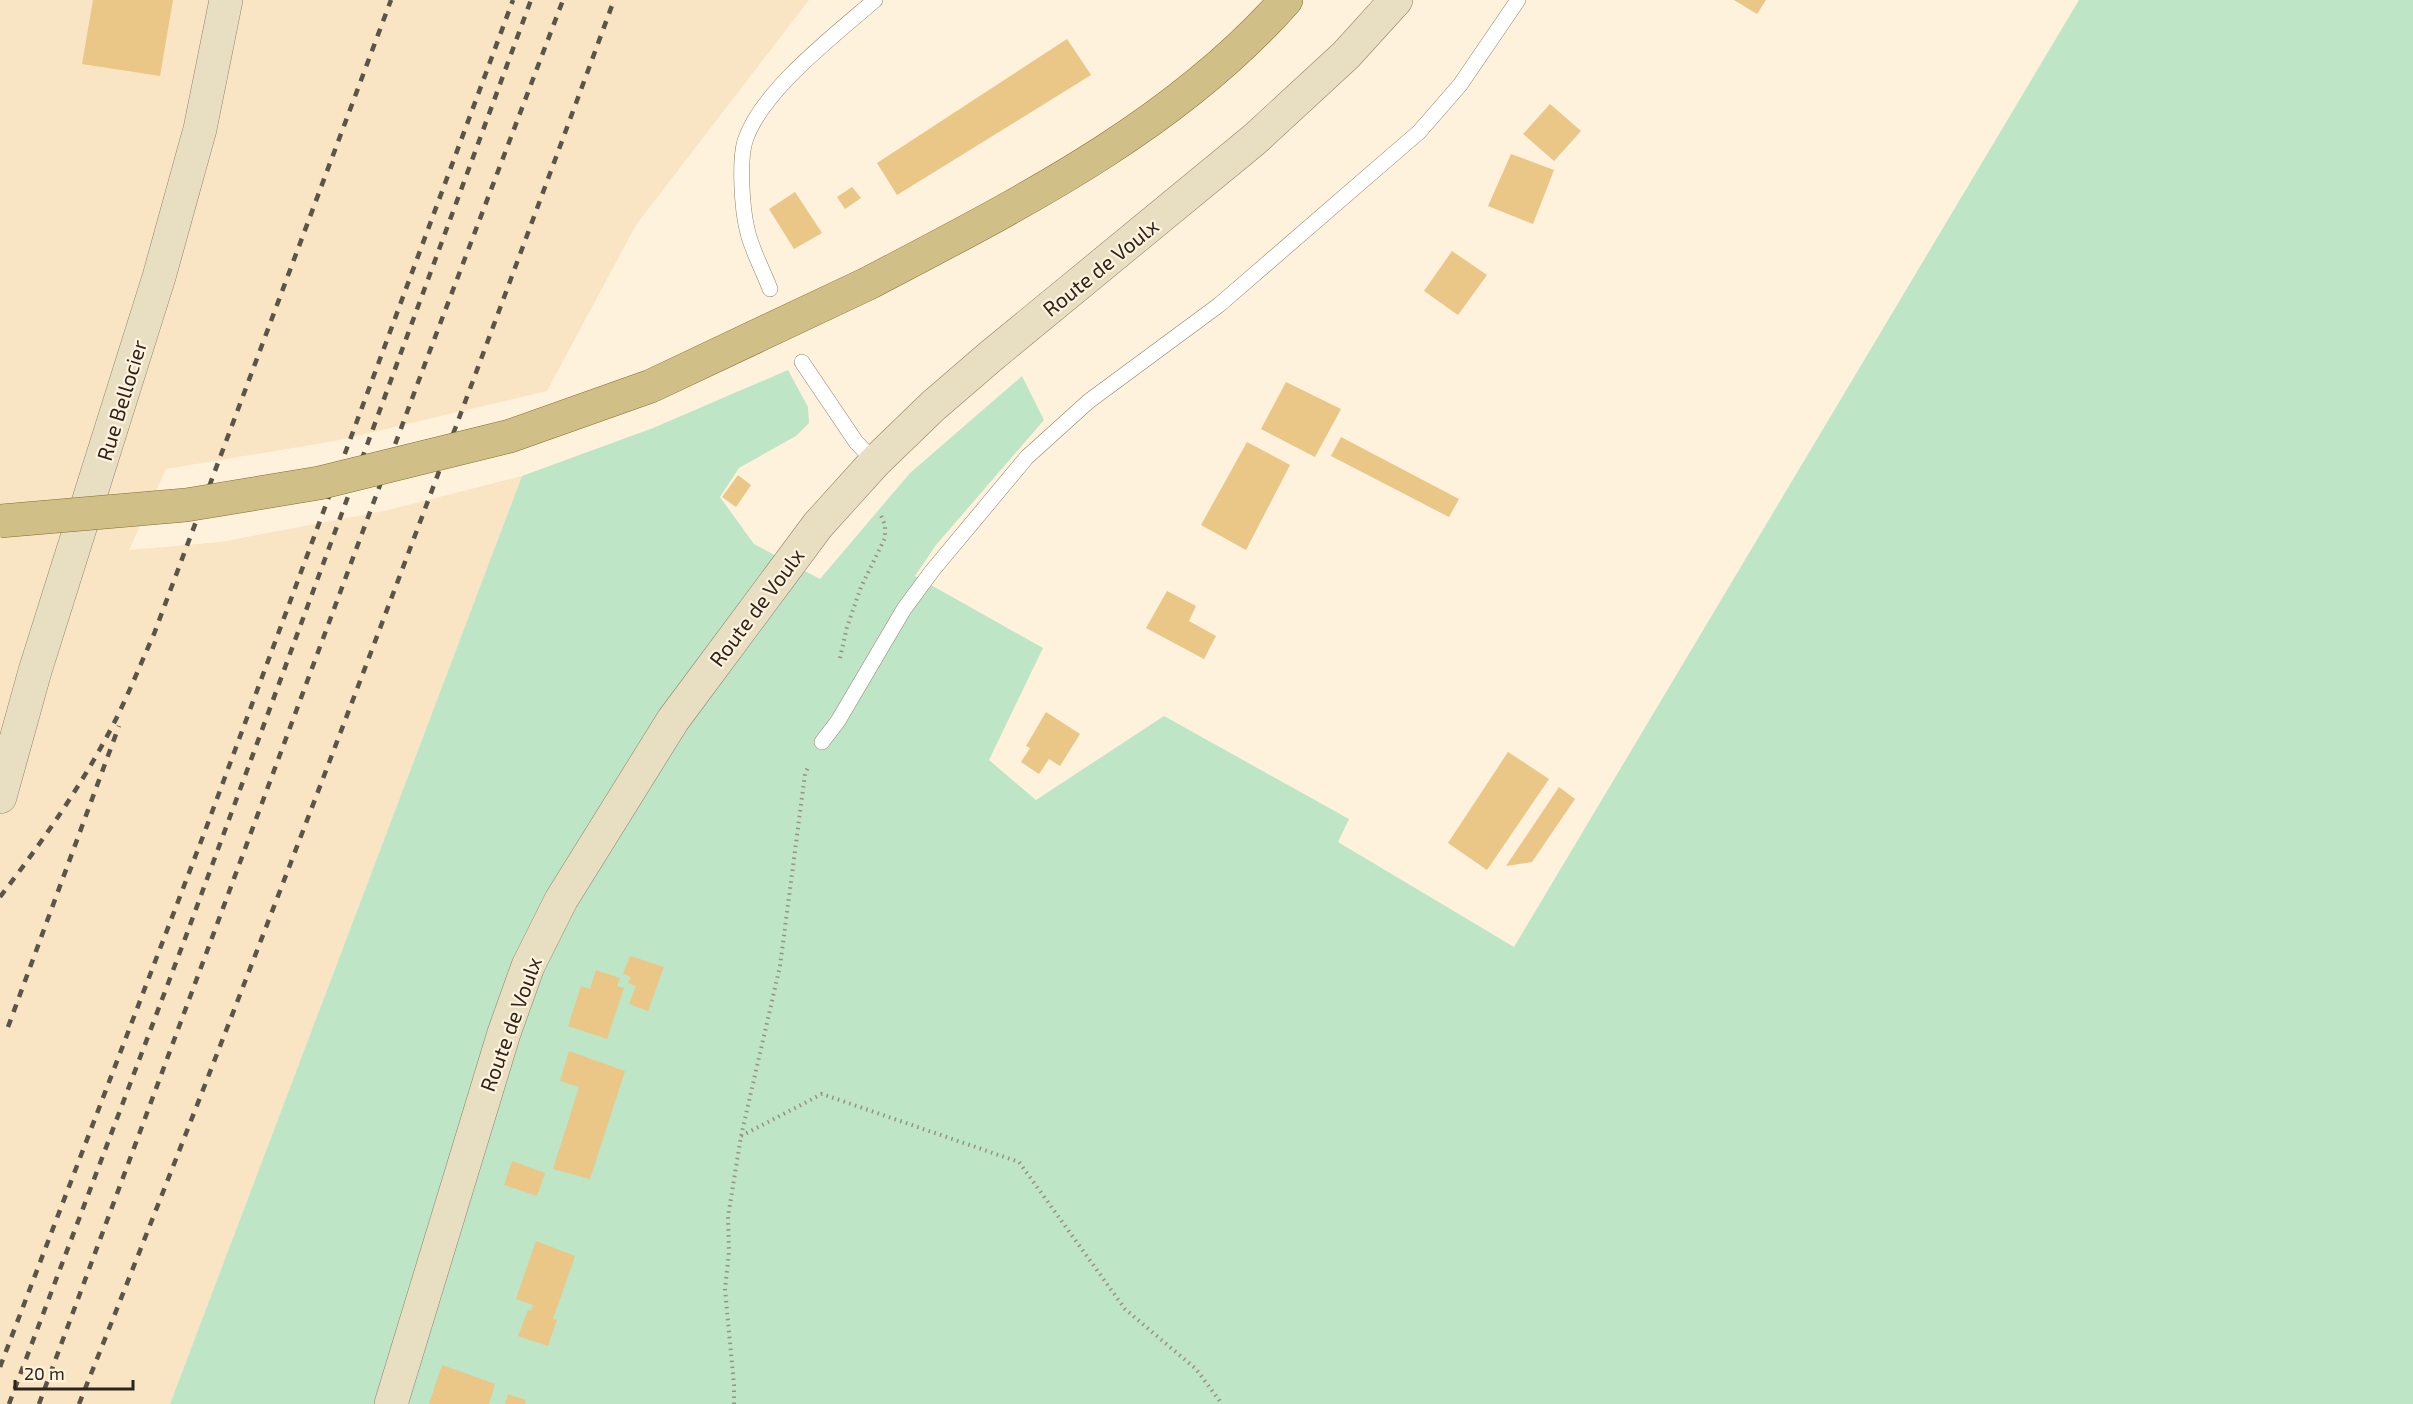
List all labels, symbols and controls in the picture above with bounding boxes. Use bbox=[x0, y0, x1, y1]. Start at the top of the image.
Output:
street label: Route de Voulx bbox=[1037, 213, 1163, 321]
street label: Rue Bellocier bbox=[91, 336, 151, 463]
street label: Route de Voulx bbox=[703, 543, 809, 671]
street label: Route de Voulx bbox=[474, 953, 546, 1095]
scale bar bbox=[15, 1353, 134, 1391]
text: 20 m bbox=[24, 1362, 65, 1384]

